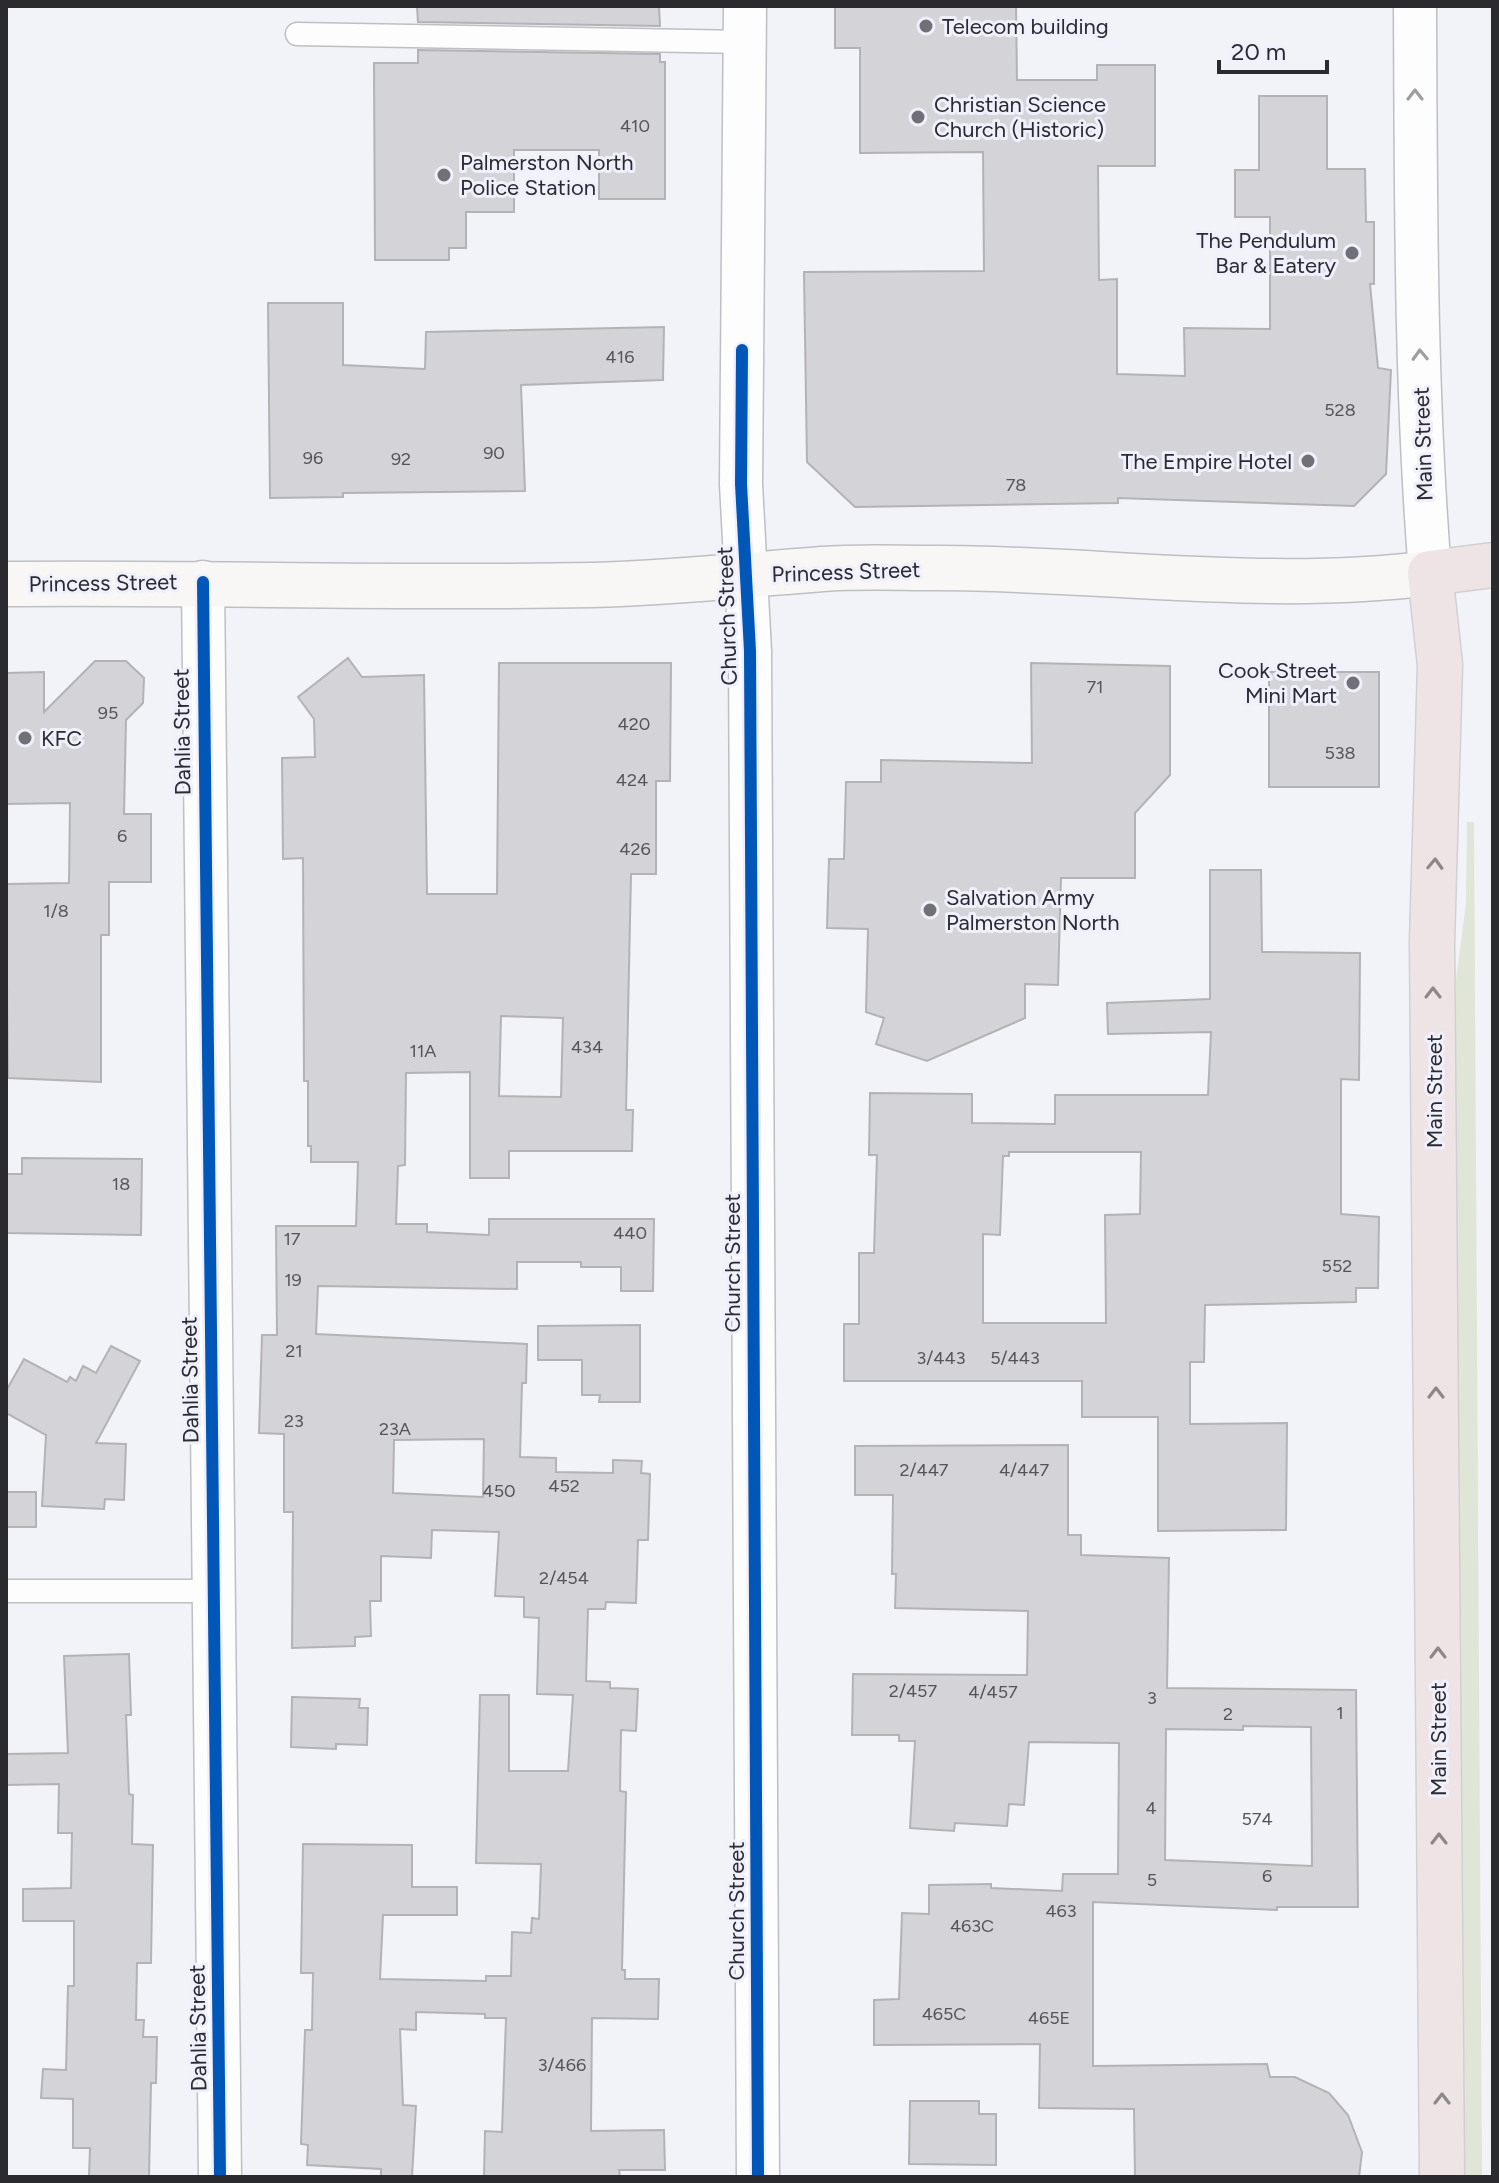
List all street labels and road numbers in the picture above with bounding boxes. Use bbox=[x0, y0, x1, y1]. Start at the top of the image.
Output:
street label: Main Street bbox=[1408, 386, 1438, 502]
street label: Church Street bbox=[711, 546, 743, 686]
street label: Princess Street bbox=[771, 556, 921, 588]
street label: Princess Street bbox=[28, 568, 178, 598]
street label: Dahlia Street bbox=[167, 668, 197, 796]
street label: Main Street bbox=[1421, 1034, 1448, 1148]
street label: Church Street bbox=[719, 1193, 746, 1333]
street label: Dahlia Street bbox=[175, 1316, 205, 1444]
street label: Main Street bbox=[1425, 1682, 1452, 1796]
street label: Church Street bbox=[723, 1841, 750, 1981]
street label: Dahlia Street bbox=[183, 1964, 213, 2092]

